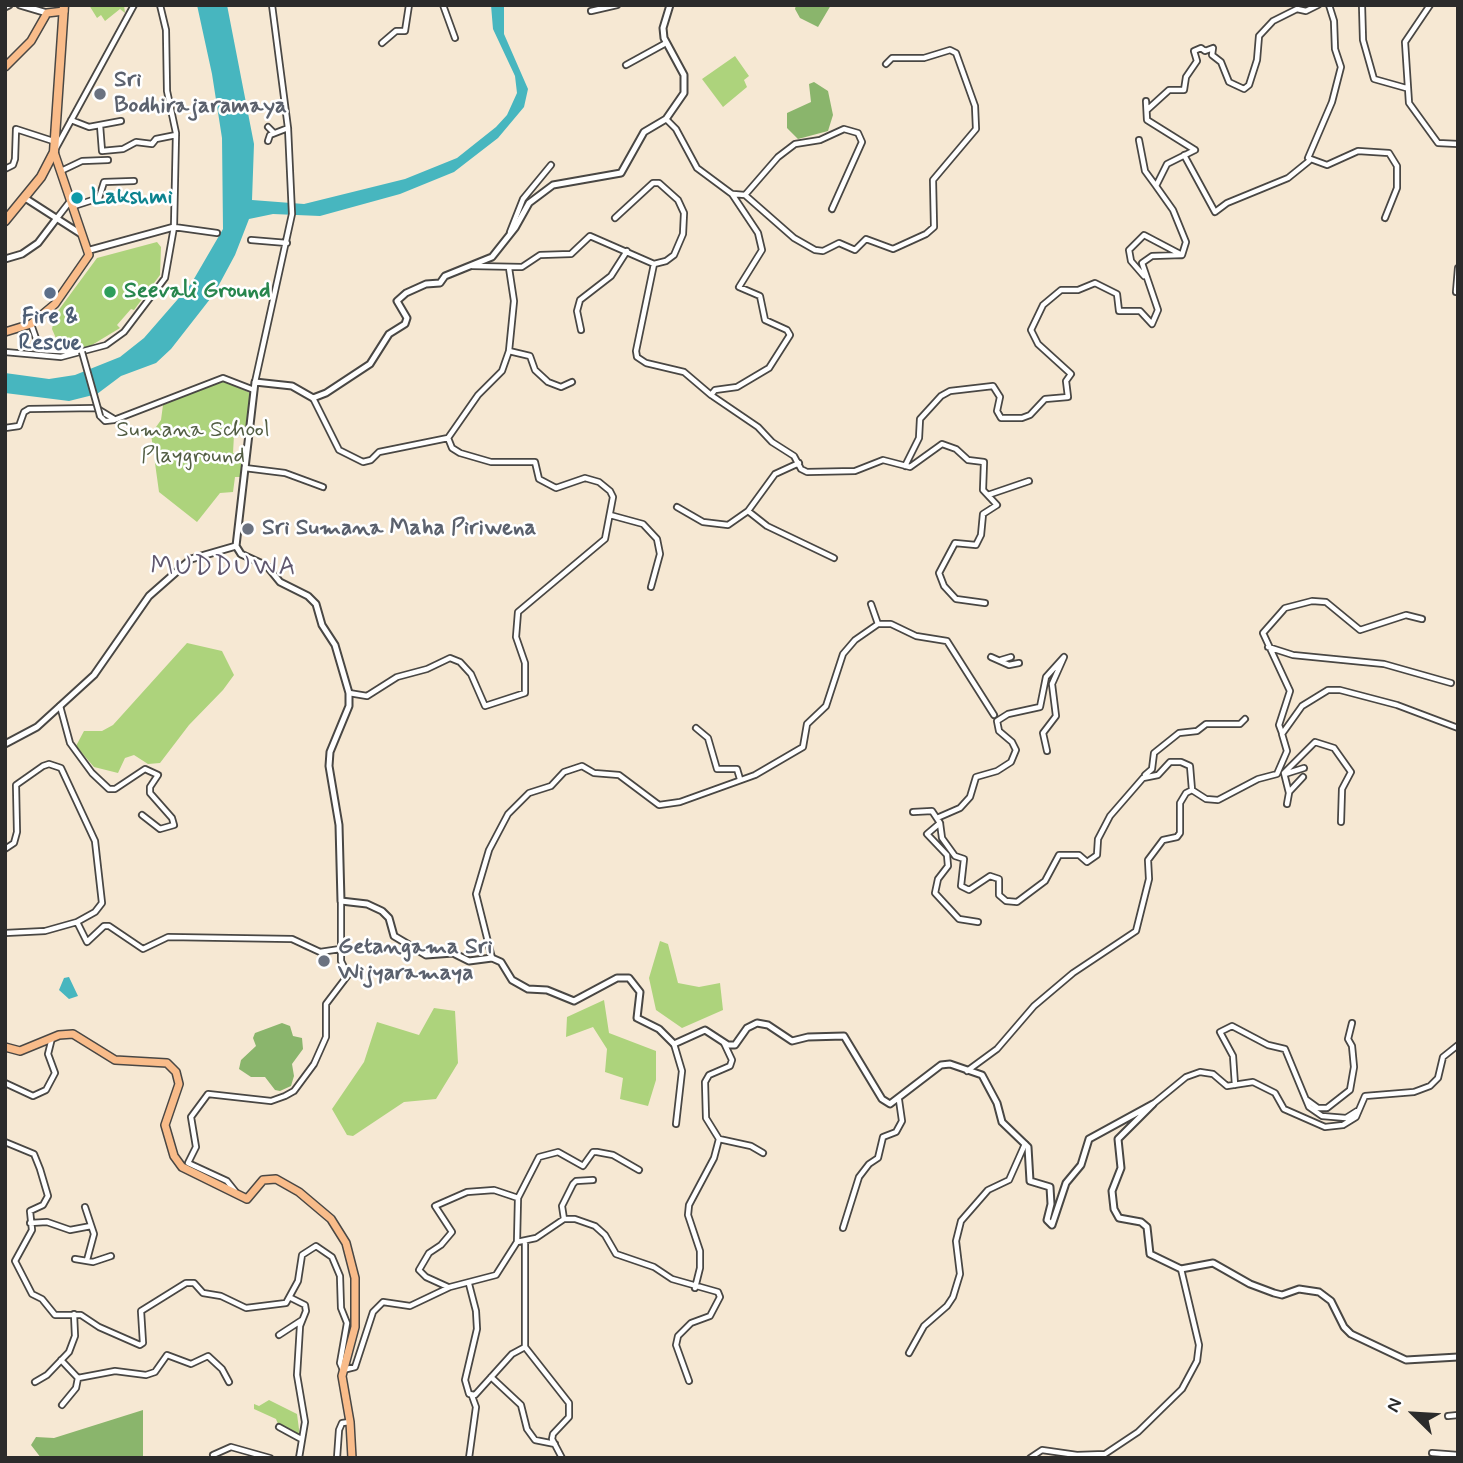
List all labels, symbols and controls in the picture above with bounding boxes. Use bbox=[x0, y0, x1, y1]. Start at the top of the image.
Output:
place label: Sri Bodhirajaramaya bbox=[114, 67, 287, 121]
marker: Sri Bodhirajaramaya bbox=[92, 86, 108, 102]
place label: Lakshmi bbox=[91, 184, 173, 212]
marker: Lakshmi bbox=[69, 190, 85, 206]
place label: Seevali Ground bbox=[124, 278, 271, 306]
marker: Seevali Ground bbox=[102, 284, 118, 300]
marker: Fire & Rescue bbox=[42, 285, 58, 301]
place label: Fire & Rescue bbox=[19, 304, 81, 358]
park label: Sumana School Playground bbox=[116, 417, 270, 471]
place label: Sri Sumana Maha Piriwena bbox=[262, 515, 536, 543]
marker: Sri Sumana Maha Piriwena bbox=[240, 521, 256, 537]
district label: MUDDUWA bbox=[152, 553, 296, 585]
place label: Getangama Sri Wijyaramaya bbox=[338, 934, 493, 988]
marker: Getangama Sri Wijyaramaya bbox=[316, 953, 332, 969]
north arrow bbox=[1379, 1379, 1449, 1449]
text: N bbox=[1380, 1394, 1408, 1416]

